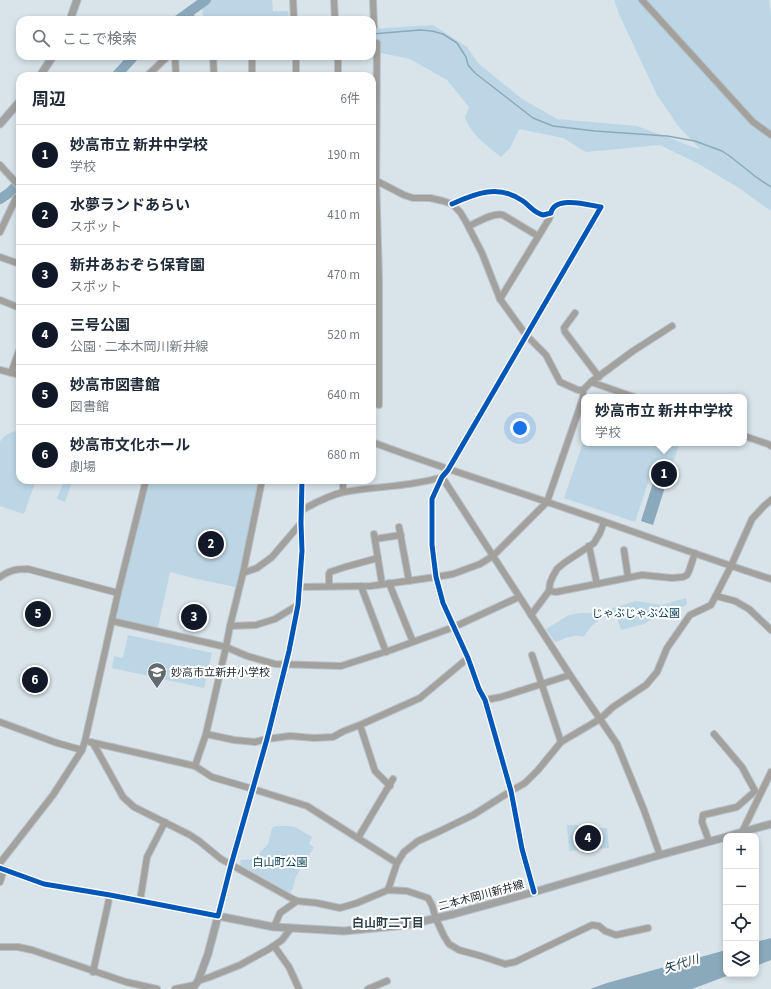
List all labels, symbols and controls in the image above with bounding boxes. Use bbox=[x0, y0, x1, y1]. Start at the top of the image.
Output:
search box bbox=[16, 16, 376, 60]
icon: search bbox=[30, 27, 52, 49]
text: ここで検索 bbox=[62, 29, 137, 50]
text: 周辺 bbox=[32, 88, 66, 112]
text: 6件 bbox=[341, 90, 360, 108]
text: 妙高市立 新井中学校 bbox=[70, 135, 208, 156]
text: 1 bbox=[42, 146, 48, 164]
text: 190 m bbox=[327, 146, 360, 164]
text: 学校 bbox=[70, 158, 96, 176]
text: 水夢ランドあらい bbox=[70, 195, 190, 216]
text: 2 bbox=[42, 206, 48, 224]
text: 410 m bbox=[327, 206, 360, 224]
text: スポット bbox=[70, 218, 122, 236]
text: 新井あおぞら保育園 bbox=[70, 255, 205, 276]
text: 3 bbox=[42, 266, 48, 284]
text: 470 m bbox=[327, 266, 360, 284]
text: スポット bbox=[70, 278, 122, 296]
text: 三号公園 bbox=[70, 315, 130, 336]
text: 4 bbox=[42, 326, 48, 344]
text: 520 m bbox=[327, 326, 360, 344]
text: 公園 · 二本木岡川新井線 bbox=[70, 338, 208, 356]
text: 妙高市図書館 bbox=[70, 375, 160, 396]
text: 5 bbox=[42, 386, 48, 404]
text: 640 m bbox=[327, 386, 360, 404]
popup bbox=[581, 394, 747, 446]
text: 図書館 bbox=[70, 398, 109, 416]
text: 妙高市立 新井中学校 bbox=[595, 401, 733, 422]
your location bbox=[510, 418, 530, 438]
text: 学校 bbox=[595, 424, 621, 442]
text: 妙高市文化ホール bbox=[70, 435, 190, 456]
text: 6 bbox=[42, 446, 48, 464]
text: 680 m bbox=[327, 446, 360, 464]
text: 劇場 bbox=[70, 458, 96, 476]
pin: 1 bbox=[651, 459, 677, 489]
pin: 2 bbox=[198, 529, 224, 559]
pin: 5 bbox=[25, 599, 51, 629]
pin: 3 bbox=[181, 602, 207, 632]
park label: じゃぶじゃぶ公園 bbox=[592, 606, 680, 621]
school or university icon: 妙高市立新井小学校 bbox=[146, 661, 168, 689]
pin: 6 bbox=[22, 665, 48, 695]
place label: 妙高市立新井小学校 bbox=[171, 665, 270, 680]
pin: 4 bbox=[575, 823, 601, 853]
map controls bbox=[723, 833, 759, 977]
button: + bbox=[723, 833, 759, 869]
park label: 白山町公園 bbox=[253, 855, 308, 870]
button: − bbox=[723, 869, 759, 905]
street label: 二本木岡川新井線 bbox=[437, 877, 526, 914]
button: locate bbox=[723, 905, 759, 941]
district label: 白山町二丁目 bbox=[352, 915, 424, 932]
button: layers bbox=[723, 941, 759, 977]
water label: 矢代川 bbox=[661, 951, 703, 978]

